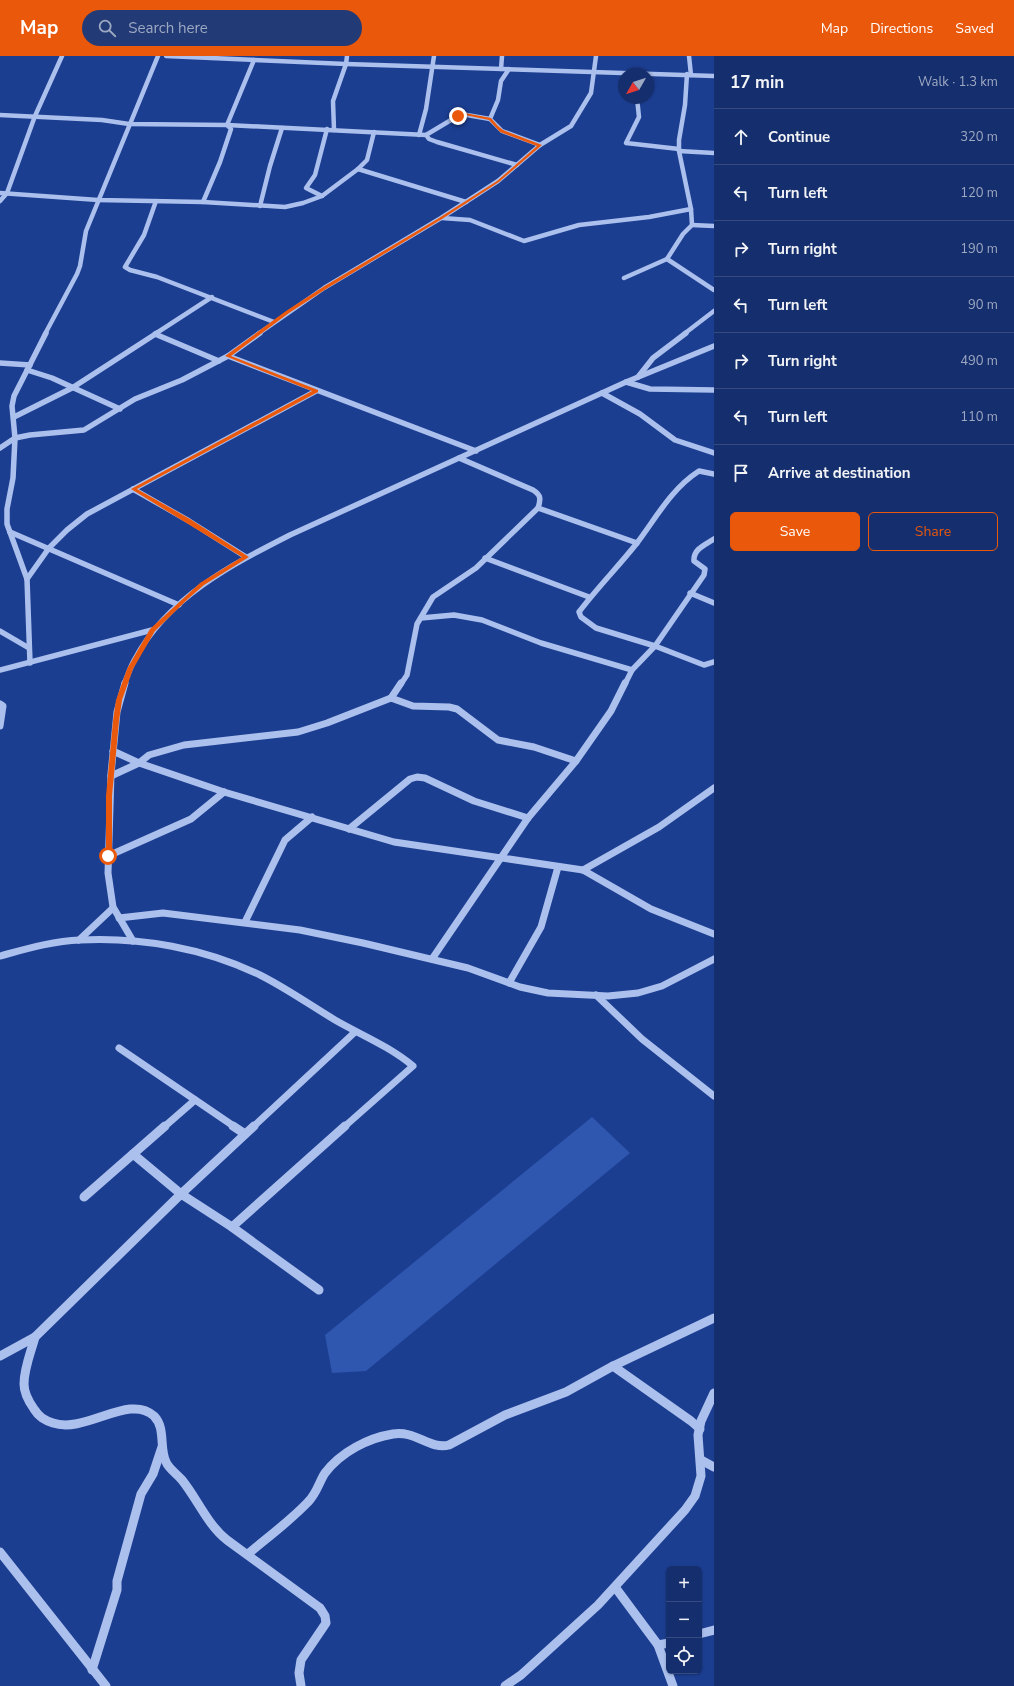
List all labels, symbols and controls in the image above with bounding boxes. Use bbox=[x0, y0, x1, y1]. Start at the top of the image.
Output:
search box bbox=[82, 10, 362, 46]
text: Map bbox=[20, 15, 58, 41]
icon: search bbox=[96, 17, 118, 39]
text: Search here bbox=[128, 18, 208, 38]
text: Map bbox=[821, 19, 848, 38]
text: Directions bbox=[870, 19, 933, 38]
text: Saved bbox=[955, 19, 994, 38]
north arrow bbox=[618, 68, 654, 104]
text: 17 min bbox=[730, 71, 784, 94]
text: Walk · 1.3 km bbox=[918, 73, 998, 91]
route end bbox=[449, 107, 467, 125]
icon: ahead bbox=[730, 126, 752, 148]
text: Continue bbox=[768, 127, 830, 147]
text: 320 m bbox=[960, 128, 998, 146]
icon: left bbox=[730, 182, 752, 204]
text: Turn left bbox=[768, 183, 827, 203]
text: 120 m bbox=[960, 184, 998, 202]
icon: right bbox=[730, 238, 752, 260]
text: Turn right bbox=[768, 239, 837, 259]
text: 190 m bbox=[960, 240, 998, 258]
icon: left bbox=[730, 294, 752, 316]
text: Turn left bbox=[768, 295, 827, 315]
text: 90 m bbox=[968, 296, 998, 314]
icon: right bbox=[730, 350, 752, 372]
text: Turn right bbox=[768, 351, 837, 371]
text: 490 m bbox=[960, 352, 998, 370]
icon: left bbox=[730, 406, 752, 428]
text: Turn left bbox=[768, 407, 827, 427]
text: 110 m bbox=[960, 408, 998, 426]
icon: arrive bbox=[730, 462, 752, 484]
text: Arrive at destination bbox=[768, 463, 911, 483]
button: Save bbox=[730, 512, 860, 551]
button: Share bbox=[868, 512, 998, 551]
route start bbox=[99, 847, 117, 865]
map controls bbox=[666, 1566, 702, 1674]
button: + bbox=[666, 1566, 702, 1602]
button: − bbox=[666, 1602, 702, 1638]
button: locate bbox=[666, 1638, 702, 1674]

